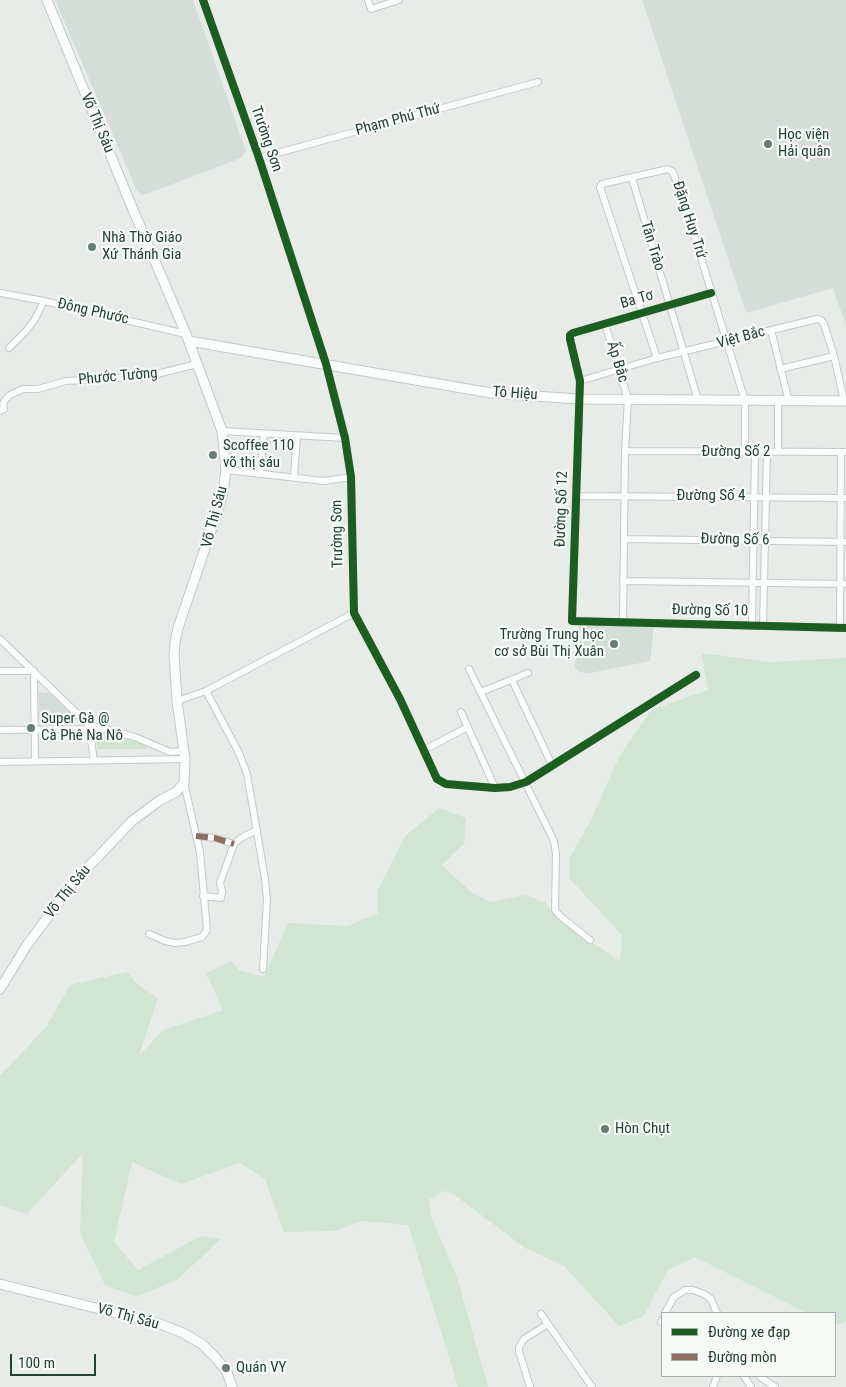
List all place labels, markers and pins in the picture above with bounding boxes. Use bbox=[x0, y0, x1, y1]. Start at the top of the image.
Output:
place label: Học viện Hải quân bbox=[778, 126, 831, 161]
marker: Học viện Hải quân bbox=[762, 138, 774, 150]
place label: Nhà Thờ Giáo Xứ Thánh Gia bbox=[102, 229, 182, 264]
marker: Nhà Thờ Giáo Xứ Thánh Gia bbox=[86, 241, 98, 253]
place label: Scoffee 110 võ thị sáu bbox=[223, 437, 294, 472]
marker: Scoffee 110 võ thị sáu bbox=[207, 449, 219, 461]
place label: Trường Trung học cơ sở Bùi Thị Xuân bbox=[494, 626, 604, 661]
marker: Trường Trung học cơ sở Bùi Thị Xuân bbox=[608, 638, 620, 650]
place label: Super Gà @ Cà Phê Na Nô bbox=[41, 710, 123, 745]
marker: Super Gà @ Cà Phê Na Nô bbox=[25, 722, 37, 734]
place label: Hòn Chụt bbox=[615, 1120, 670, 1138]
marker: Hòn Chụt bbox=[599, 1123, 611, 1135]
place label: Quán VY bbox=[236, 1359, 286, 1377]
marker: Quán VY bbox=[220, 1362, 232, 1374]

